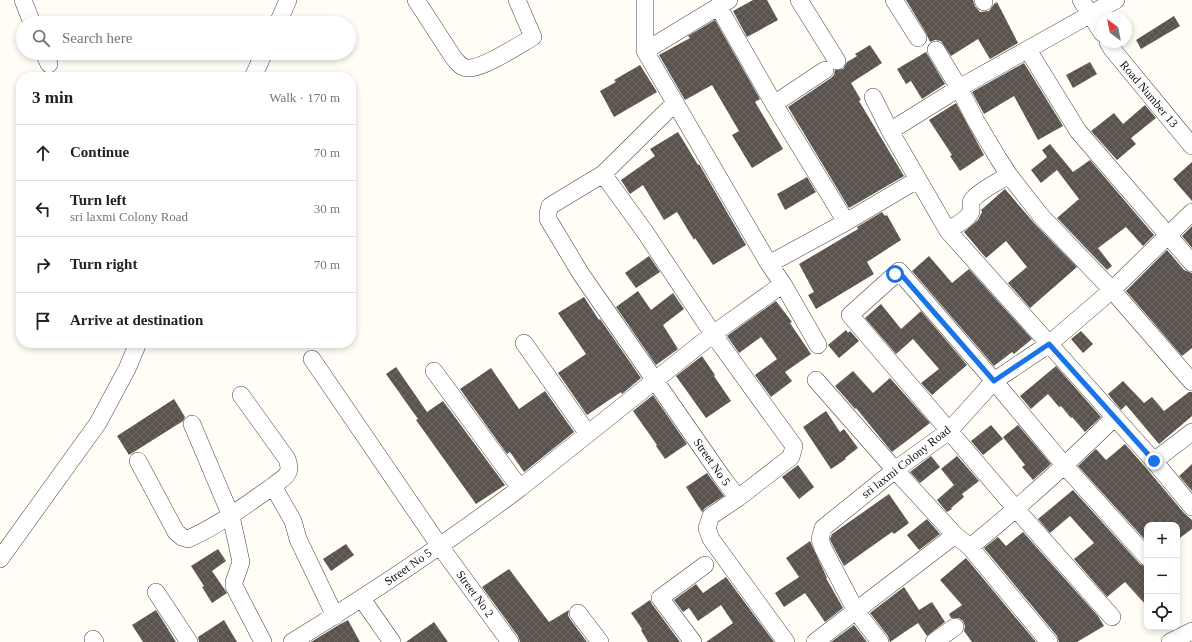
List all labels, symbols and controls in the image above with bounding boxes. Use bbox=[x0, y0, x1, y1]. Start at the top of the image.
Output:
north arrow bbox=[1096, 12, 1132, 48]
search box bbox=[16, 16, 356, 60]
icon: search bbox=[30, 27, 52, 49]
text: Search here bbox=[62, 30, 132, 46]
street label: Road Number 13 bbox=[1117, 58, 1181, 130]
text: 3 min bbox=[32, 88, 73, 107]
text: Walk · 170 m bbox=[269, 90, 340, 105]
icon: ahead bbox=[32, 142, 54, 164]
text: Continue bbox=[70, 144, 129, 160]
text: 70 m bbox=[314, 145, 340, 160]
text: Turn left bbox=[70, 192, 127, 208]
icon: left bbox=[32, 198, 54, 220]
text: 30 m bbox=[314, 201, 340, 216]
text: sri laxmi Colony Road bbox=[70, 209, 188, 224]
icon: right bbox=[32, 254, 54, 276]
text: Turn right bbox=[70, 256, 137, 272]
text: 70 m bbox=[314, 257, 340, 272]
route start bbox=[886, 265, 904, 283]
icon: arrive bbox=[32, 310, 54, 332]
text: Arrive at destination bbox=[70, 312, 203, 328]
street label: sri laxmi Colony Road bbox=[859, 423, 953, 501]
street label: Street No 5 bbox=[691, 436, 733, 488]
route end bbox=[1145, 452, 1163, 470]
map controls bbox=[1144, 522, 1180, 630]
button: + bbox=[1144, 522, 1180, 558]
street label: Street No 5 bbox=[382, 546, 434, 588]
button: − bbox=[1144, 558, 1180, 594]
street label: Street No 2 bbox=[453, 568, 497, 620]
button: locate bbox=[1144, 594, 1180, 630]

